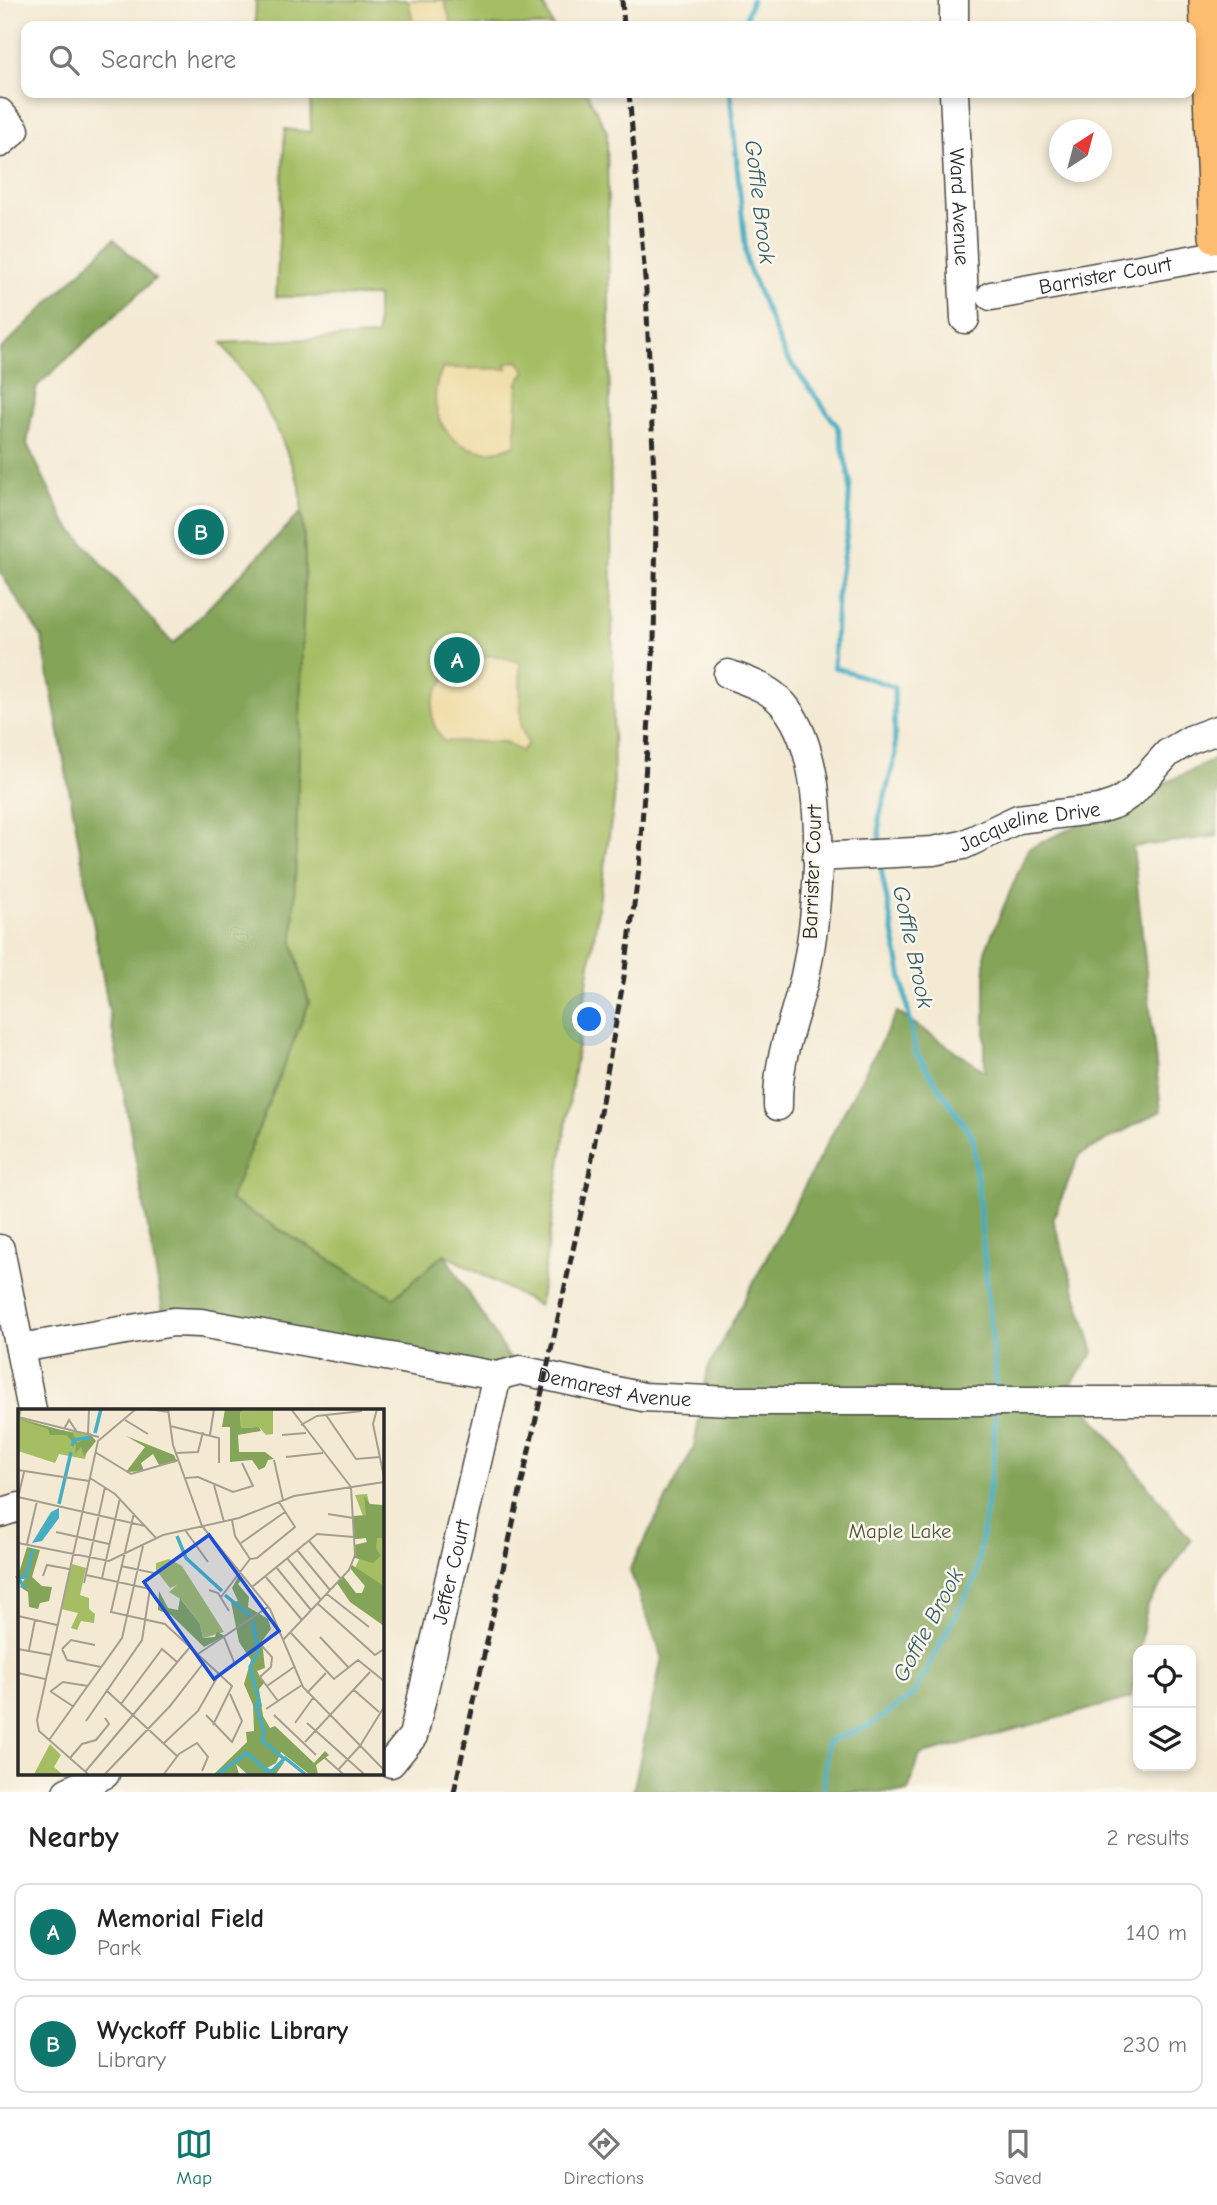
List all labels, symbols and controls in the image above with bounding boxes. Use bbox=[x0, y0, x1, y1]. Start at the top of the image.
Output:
search box bbox=[21, 21, 1196, 98]
icon: search bbox=[45, 41, 83, 79]
text: Search here bbox=[101, 45, 236, 75]
north arrow bbox=[1049, 119, 1112, 182]
water label: Goffle Brook bbox=[739, 138, 781, 266]
street label: Ward Avenue bbox=[945, 148, 974, 266]
street label: Barrister Court bbox=[1037, 251, 1174, 299]
pin: B bbox=[178, 506, 224, 558]
pin: A bbox=[434, 634, 480, 686]
street label: Jacqueline Drive bbox=[955, 797, 1102, 857]
street label: Barrister Court bbox=[798, 803, 826, 940]
water label: Goffle Brook bbox=[887, 883, 939, 1012]
your location bbox=[572, 1002, 606, 1036]
street label: Demarest Avenue bbox=[535, 1362, 692, 1411]
inset map bbox=[18, 1409, 383, 1774]
street label: Jeffer Court bbox=[427, 1517, 475, 1627]
park label: Maple Lake bbox=[849, 1519, 951, 1543]
water label: Goffle Brook bbox=[887, 1563, 970, 1686]
map controls bbox=[1133, 1645, 1196, 1771]
button: locate bbox=[1133, 1645, 1196, 1708]
button: layers bbox=[1133, 1708, 1196, 1771]
text: Nearby bbox=[28, 1820, 119, 1855]
text: 2 results bbox=[1107, 1824, 1189, 1851]
text: Memorial Field bbox=[97, 1904, 264, 1934]
text: A bbox=[47, 1919, 59, 1946]
text: 140 m bbox=[1126, 1919, 1187, 1946]
text: Park bbox=[97, 1934, 141, 1961]
text: Wyckoff Public Library bbox=[97, 2016, 348, 2046]
text: B bbox=[46, 2031, 60, 2058]
text: 230 m bbox=[1123, 2031, 1187, 2058]
text: Library bbox=[97, 2046, 166, 2073]
tab: Map bbox=[175, 2125, 213, 2189]
tab: Directions bbox=[564, 2125, 644, 2189]
tab: Saved bbox=[994, 2125, 1042, 2189]

